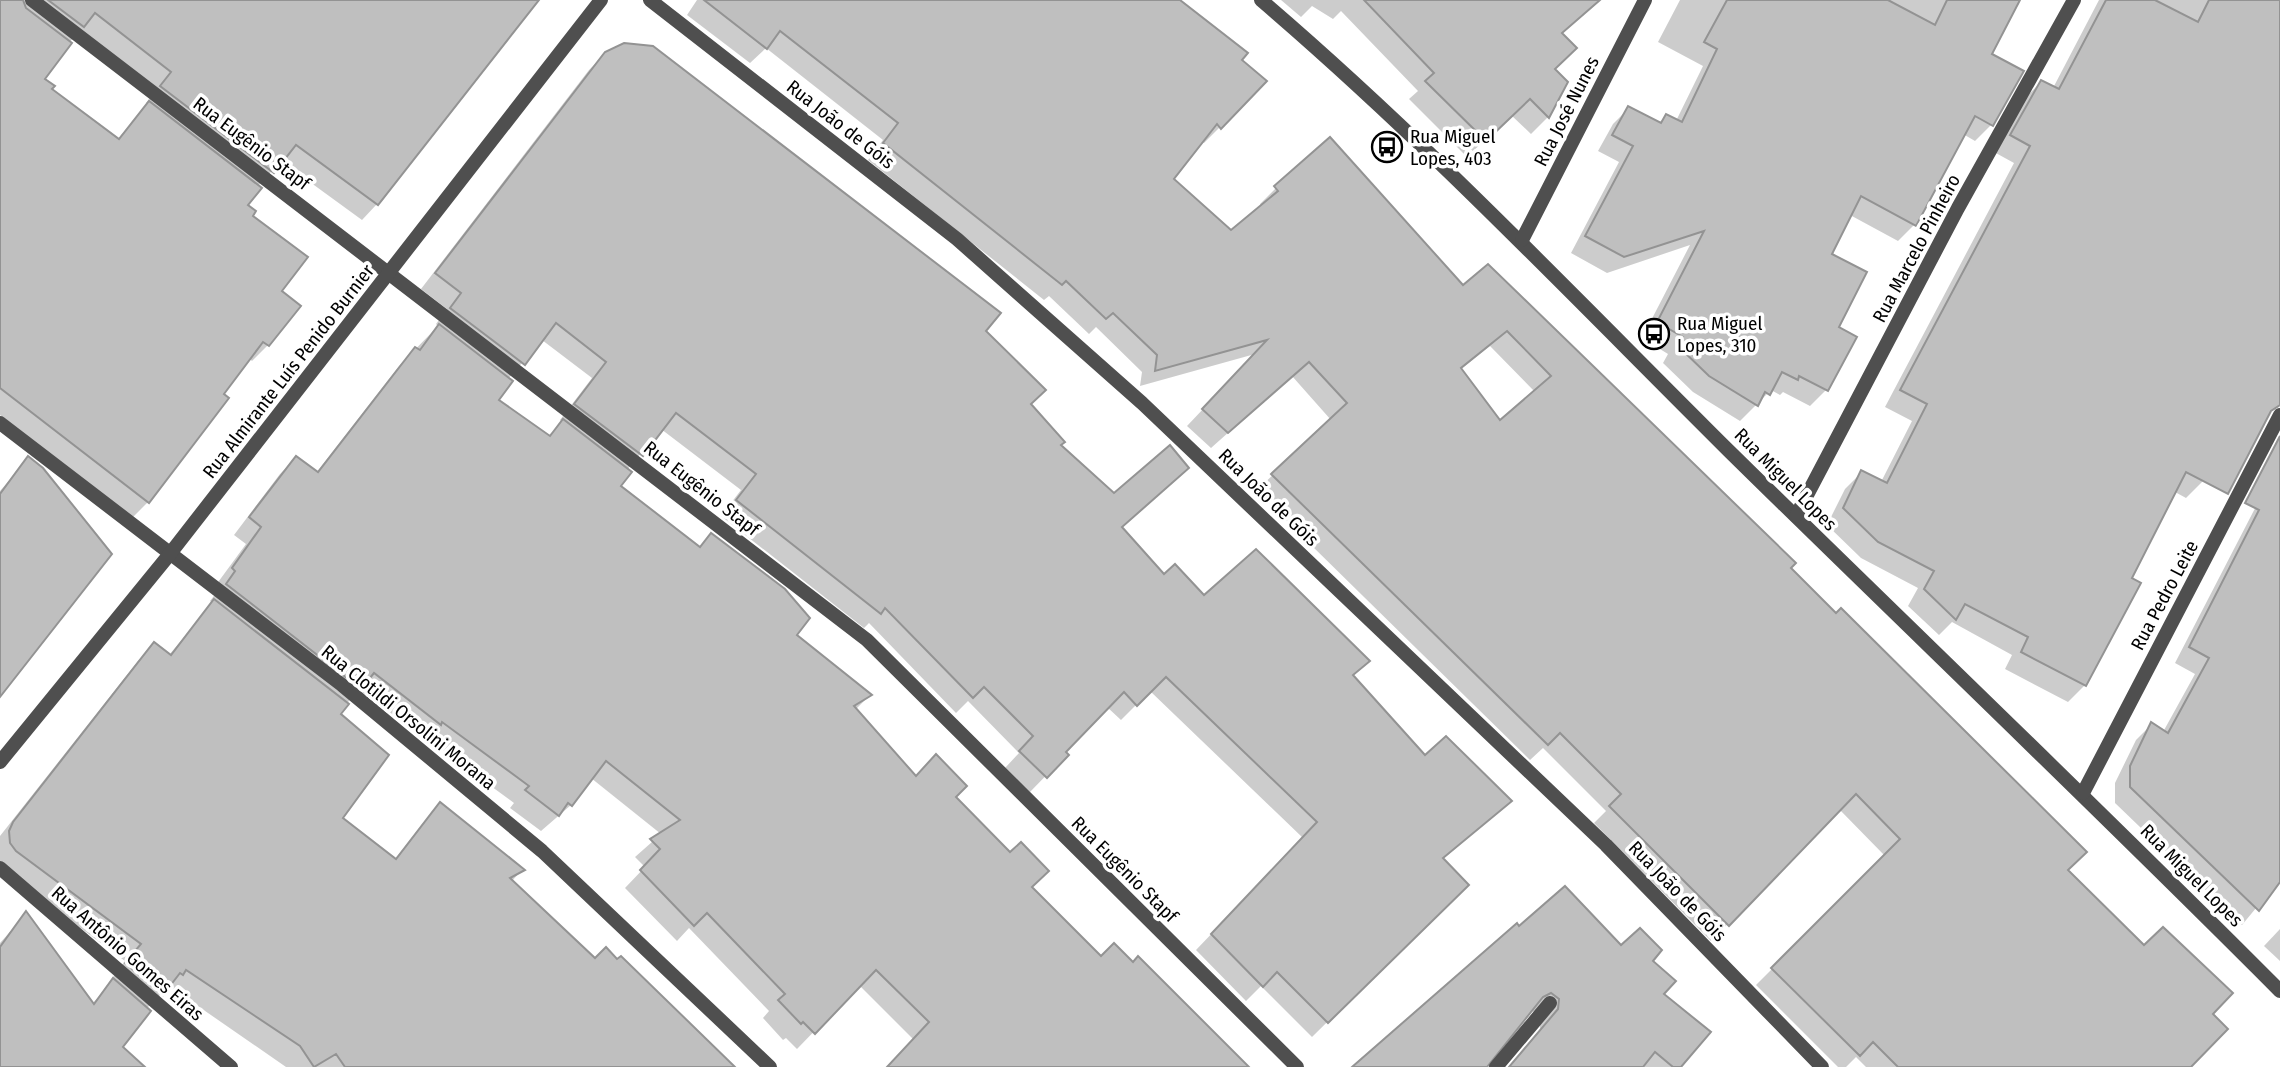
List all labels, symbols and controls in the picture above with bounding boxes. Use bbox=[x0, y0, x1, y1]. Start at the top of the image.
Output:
street label: Rua José Nunes bbox=[1529, 52, 1604, 170]
street label: Rua João de Góis bbox=[782, 75, 899, 174]
street label: Rua Eugênio Stapf bbox=[189, 92, 316, 196]
place label: Rua Miguel Lopes, 403 bbox=[1410, 125, 1495, 170]
bus stop icon: Rua Miguel Lopes, 403 bbox=[1370, 130, 1404, 164]
street label: Rua Marcelo Pinheiro bbox=[1868, 170, 1965, 326]
street label: Rua Almirante Luís Penido Burnier bbox=[198, 260, 379, 483]
place label: Rua Miguel Lopes, 310 bbox=[1677, 312, 1762, 357]
bus stop icon: Rua Miguel Lopes, 310 bbox=[1637, 317, 1671, 351]
street label: Rua Miguel Lopes bbox=[1730, 423, 1842, 535]
street label: Rua Eugênio Stapf bbox=[639, 436, 765, 541]
street label: Rua João de Góis bbox=[1214, 444, 1324, 551]
street label: Rua Pedro Leite bbox=[2126, 536, 2203, 654]
street label: Rua Clotildi Orsolini Morana bbox=[317, 640, 500, 795]
street label: Rua Eugênio Stapf bbox=[1067, 811, 1183, 928]
street label: Rua Miguel Lopes bbox=[2136, 819, 2248, 931]
street label: Rua João de Góis bbox=[1624, 836, 1731, 946]
street label: Rua Antônio Gomes Eiras bbox=[47, 881, 208, 1026]

